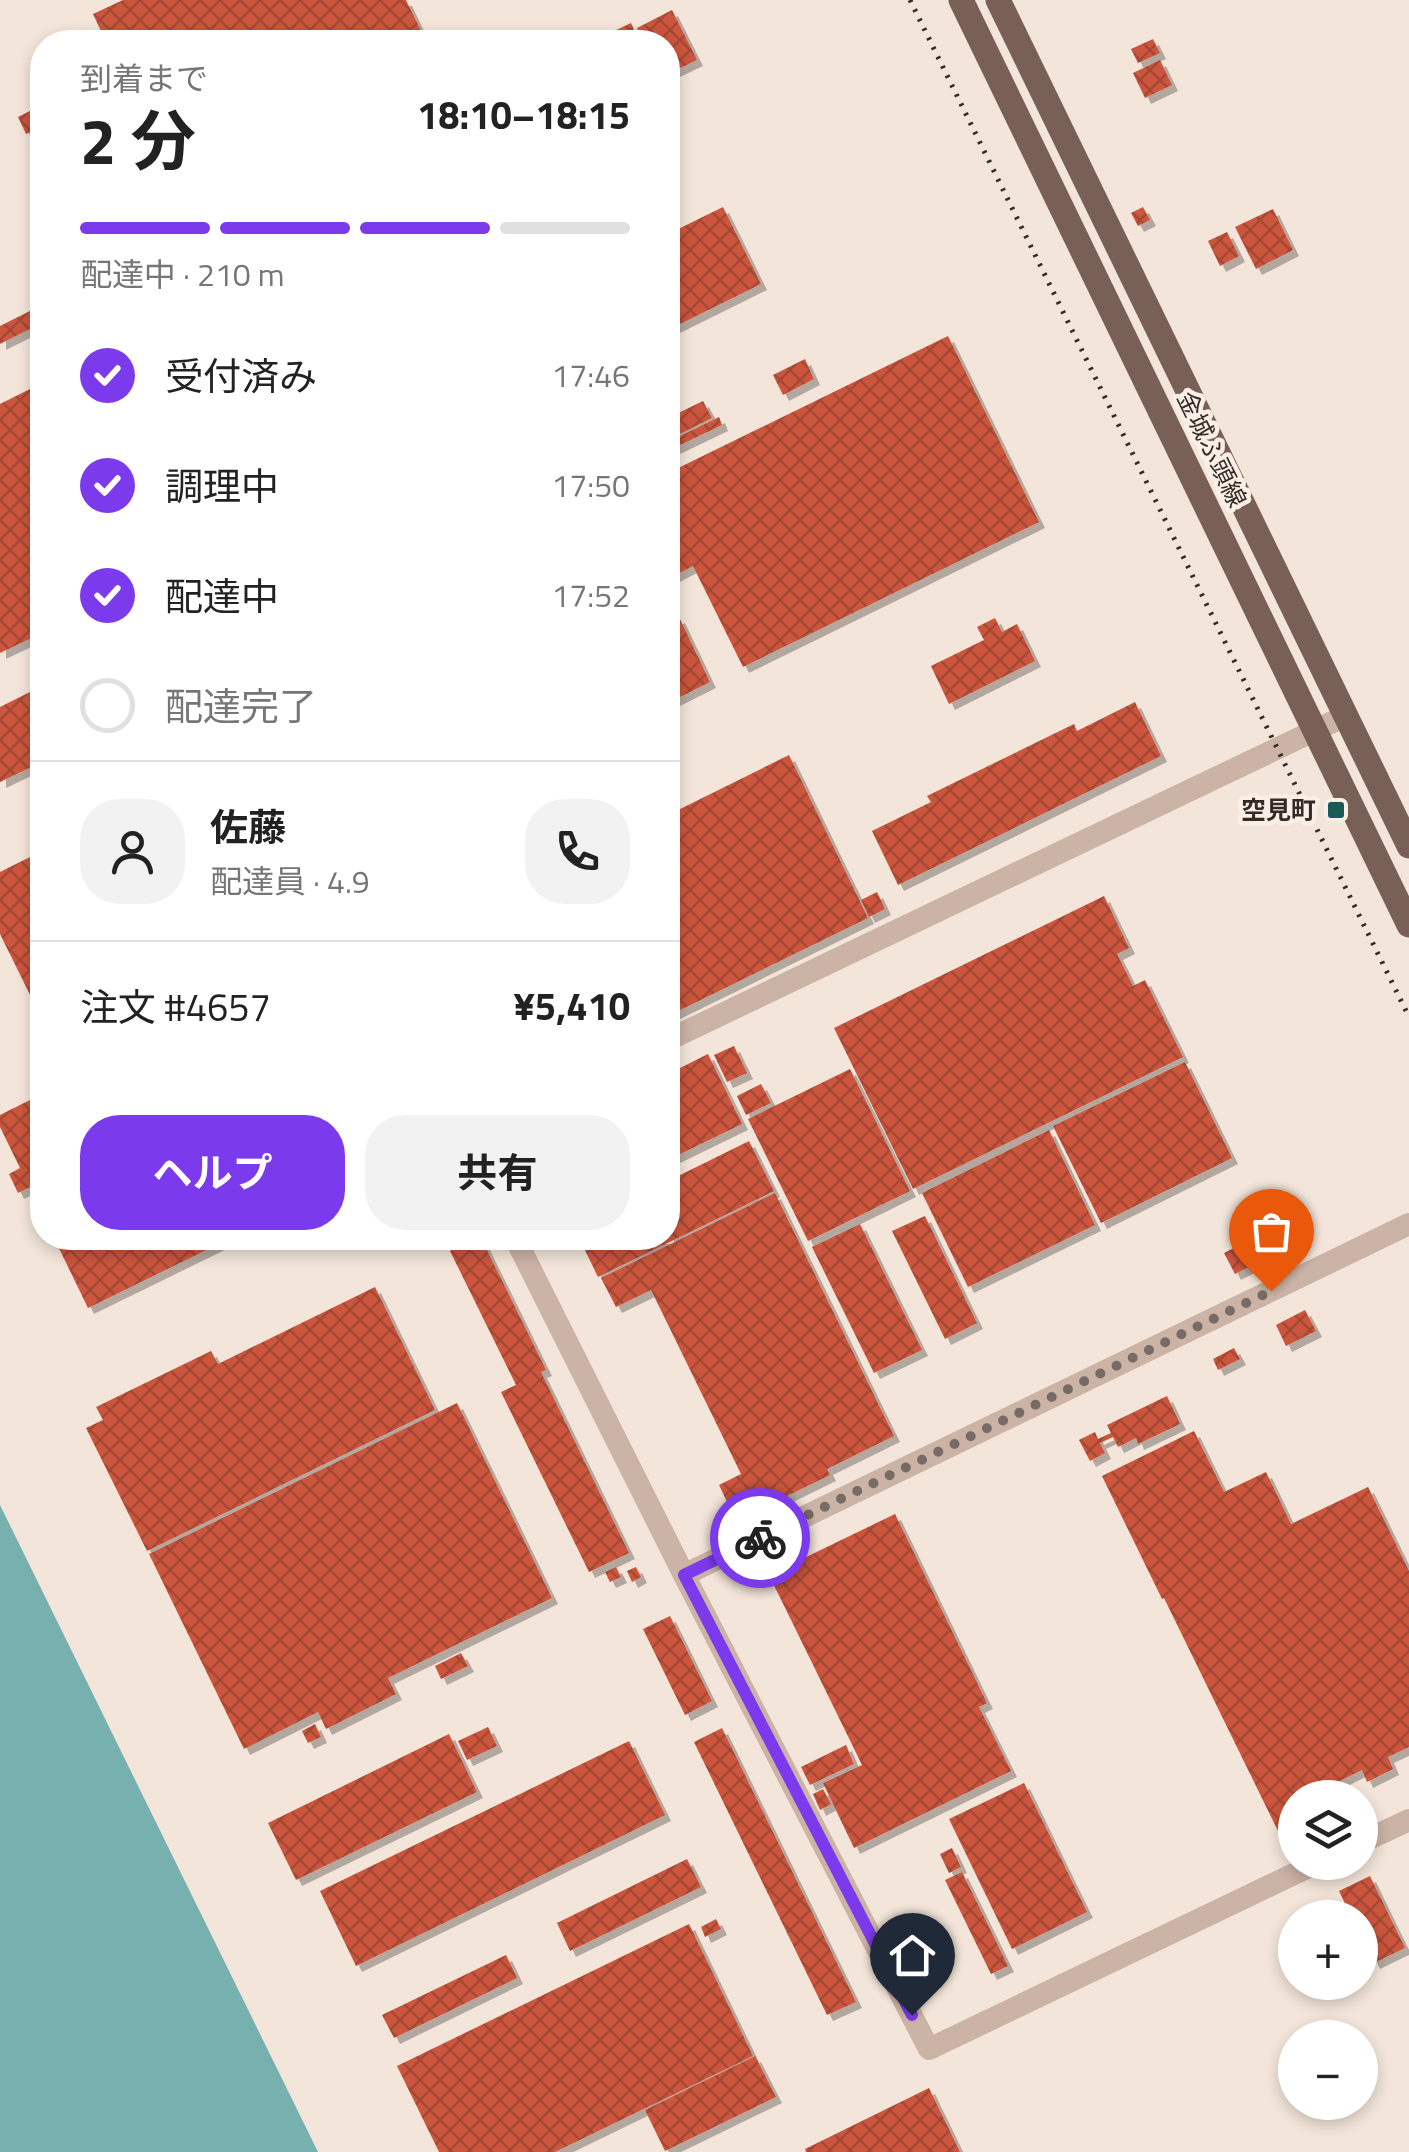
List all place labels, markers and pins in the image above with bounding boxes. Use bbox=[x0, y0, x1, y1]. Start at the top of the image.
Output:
place label: 空見町 bbox=[1241, 791, 1316, 829]
marker: 空見町 bbox=[1325, 799, 1347, 821]
pin bbox=[1229, 1189, 1314, 1292]
pin bbox=[870, 1913, 955, 2016]

